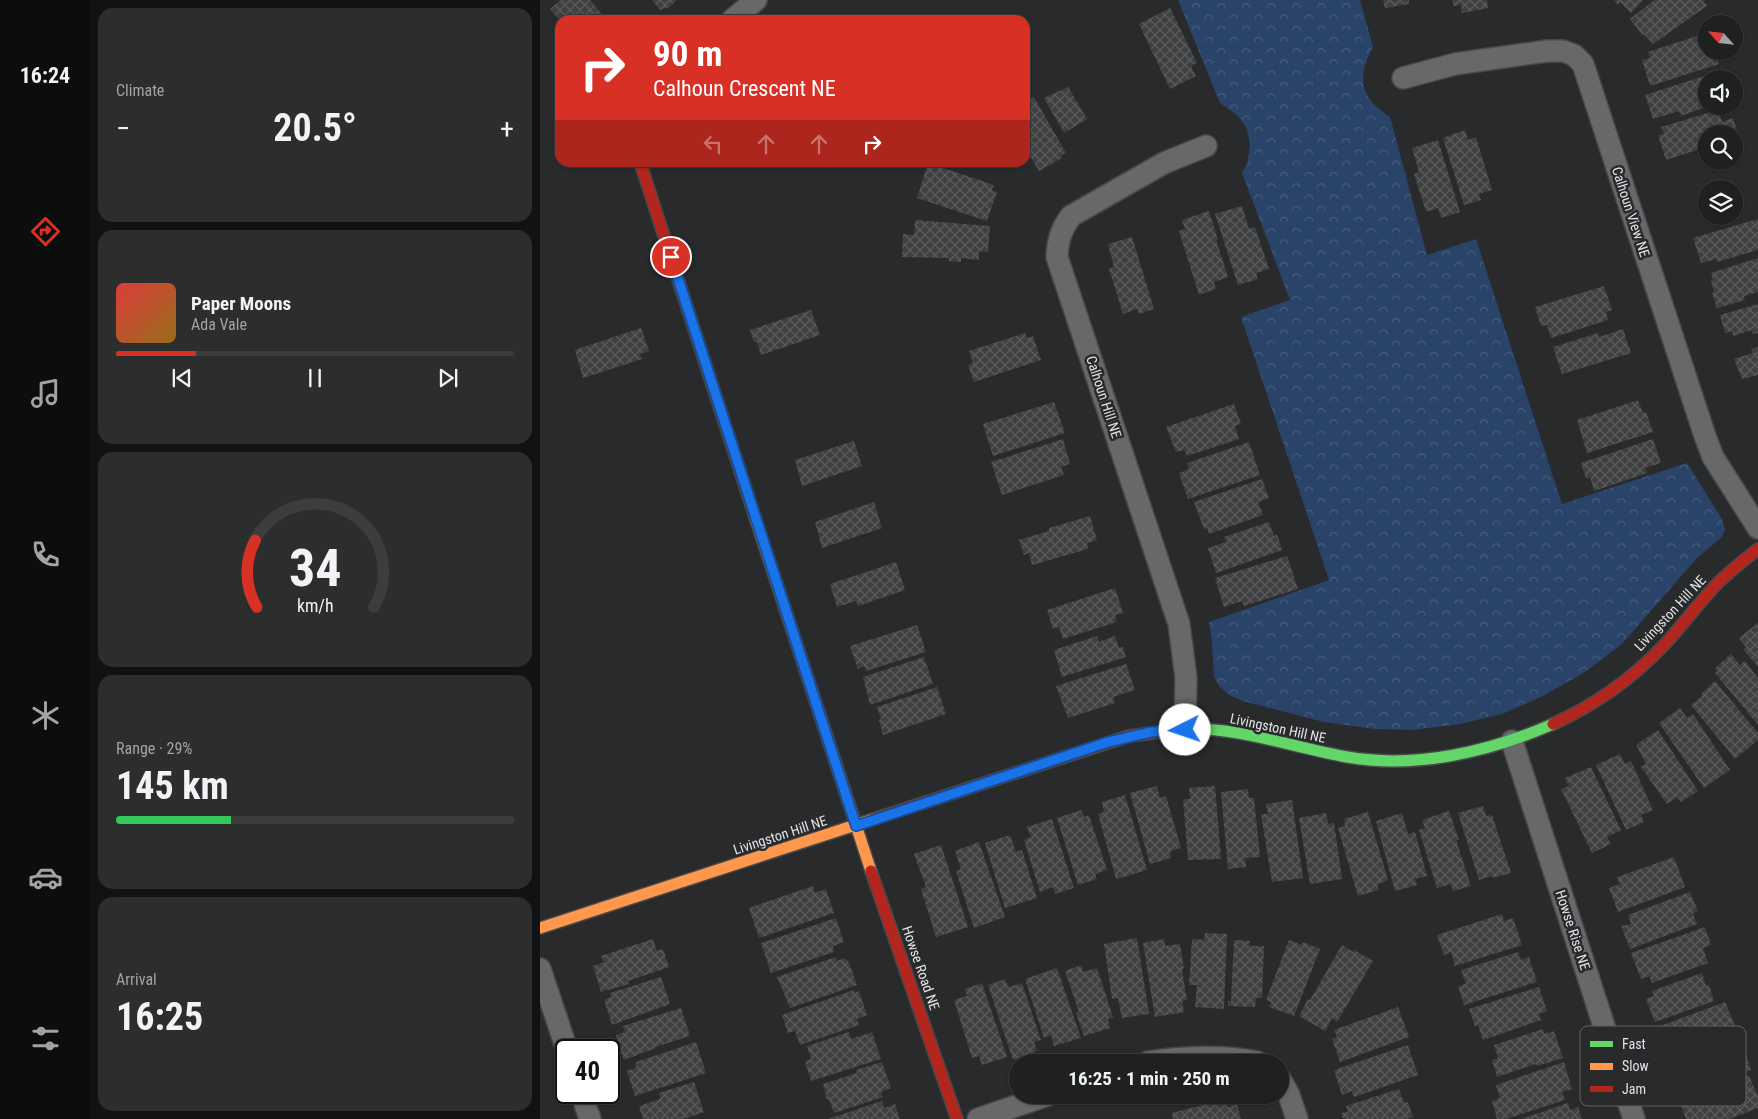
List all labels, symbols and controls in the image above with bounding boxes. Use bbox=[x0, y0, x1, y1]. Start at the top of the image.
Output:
north arrow bbox=[1698, 15, 1742, 60]
map controls bbox=[1698, 15, 1743, 225]
text: 90 m bbox=[653, 34, 722, 75]
icon: right bbox=[570, 35, 635, 100]
text: 16:24 bbox=[20, 63, 70, 88]
button: sound bbox=[1698, 70, 1743, 115]
text: Calhoun Crescent NE bbox=[653, 76, 836, 101]
text: Climate bbox=[116, 81, 164, 100]
text: 20.5° bbox=[273, 106, 357, 150]
text: − bbox=[116, 112, 130, 145]
text: + bbox=[500, 112, 514, 145]
button: search bbox=[1698, 125, 1743, 170]
icon: left bbox=[699, 130, 727, 158]
icon: ahead bbox=[752, 130, 780, 158]
icon: ahead bbox=[805, 130, 833, 158]
icon: right bbox=[858, 130, 886, 158]
street label: Calhoun View NE bbox=[1609, 165, 1653, 259]
button: layers bbox=[1698, 180, 1743, 225]
icon: directions bbox=[28, 214, 63, 249]
pin bbox=[650, 236, 692, 278]
icon: arrive bbox=[657, 243, 685, 271]
text: Paper Moons bbox=[191, 292, 291, 315]
text: Ada Vale bbox=[191, 315, 247, 334]
street label: Calhoun Hill NE bbox=[1083, 354, 1125, 440]
icon: previous bbox=[168, 364, 196, 392]
icon: pause bbox=[301, 364, 329, 392]
icon: next bbox=[434, 364, 462, 392]
icon: music bbox=[28, 376, 63, 411]
icon: phone bbox=[28, 537, 63, 572]
text: 34 bbox=[289, 538, 341, 599]
street label: Livingston Hill NE bbox=[1631, 572, 1709, 654]
text: km/h bbox=[297, 595, 333, 616]
icon: climate bbox=[28, 698, 63, 733]
position arrow bbox=[1158, 703, 1210, 755]
street label: Livingston Hill NE bbox=[1229, 710, 1327, 746]
text: Range · 29% bbox=[116, 739, 192, 758]
text: 145 km bbox=[116, 764, 229, 808]
street label: Livingston Hill NE bbox=[731, 812, 829, 858]
icon: car bbox=[28, 860, 63, 895]
street label: Howse Rise NE bbox=[1553, 888, 1594, 972]
street label: Howse Road NE bbox=[899, 924, 943, 1012]
text: Arrival bbox=[116, 970, 157, 989]
text: 16:25 bbox=[116, 995, 203, 1039]
icon: filters bbox=[28, 1021, 63, 1056]
legend bbox=[1580, 1026, 1746, 1106]
text: Fast bbox=[1622, 1036, 1646, 1052]
speed limit sign: 40 bbox=[555, 1039, 620, 1104]
text: Slow bbox=[1622, 1058, 1649, 1074]
text: 16:25 · 1 min · 250 m bbox=[1068, 1067, 1230, 1090]
text: Jam bbox=[1622, 1081, 1646, 1097]

